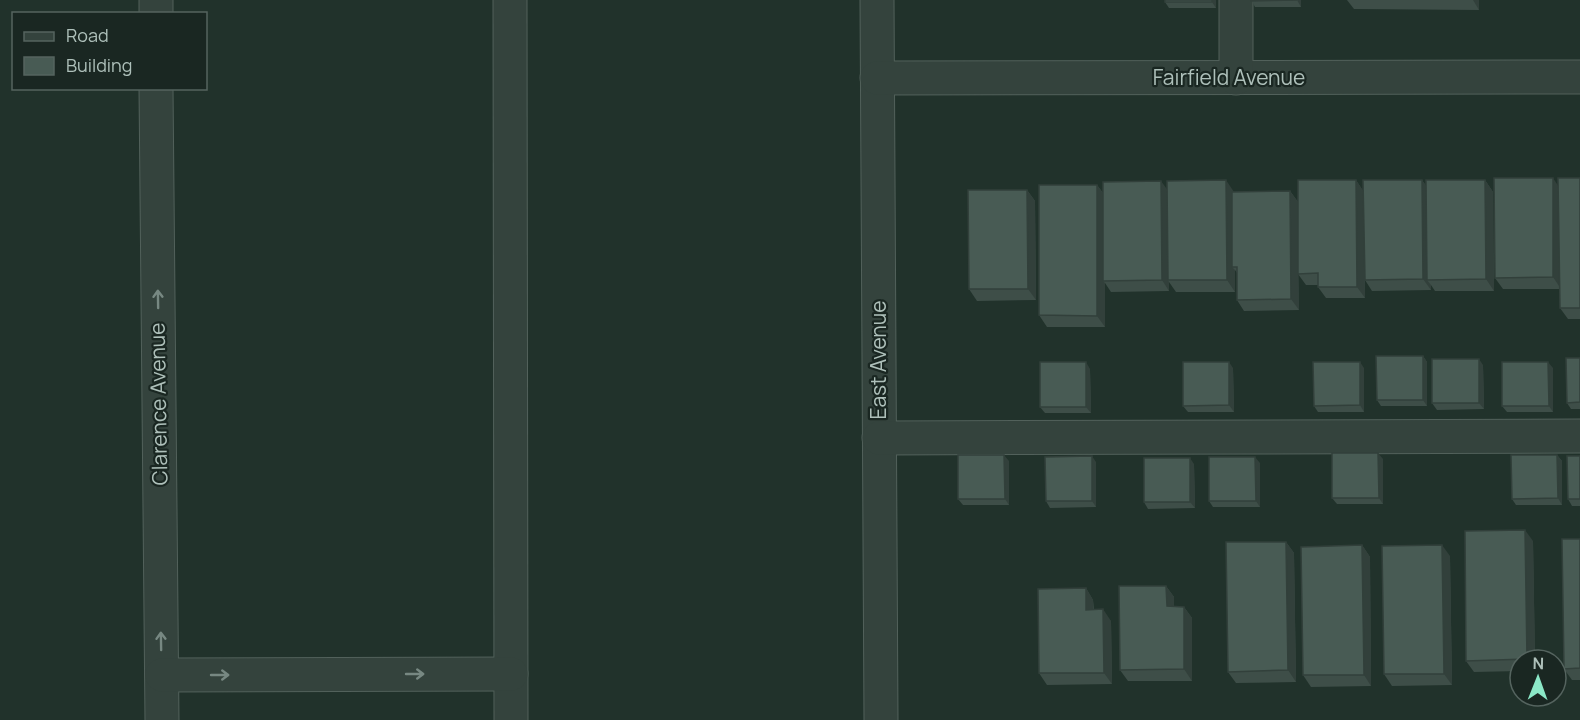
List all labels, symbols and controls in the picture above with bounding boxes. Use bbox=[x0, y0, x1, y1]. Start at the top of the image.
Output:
legend bbox=[12, 12, 207, 90]
text: Road bbox=[66, 23, 109, 47]
text: Building bbox=[66, 53, 132, 77]
street label: Fairfield Avenue bbox=[1153, 63, 1305, 91]
one-way arrow bbox=[152, 289, 164, 309]
street label: East Avenue bbox=[864, 300, 892, 420]
street label: Clarence Avenue bbox=[143, 322, 173, 486]
one-way arrow bbox=[155, 631, 167, 651]
north arrow bbox=[1508, 648, 1568, 708]
text: N bbox=[1532, 652, 1544, 674]
one-way arrow bbox=[405, 668, 425, 680]
one-way arrow bbox=[210, 669, 230, 681]

